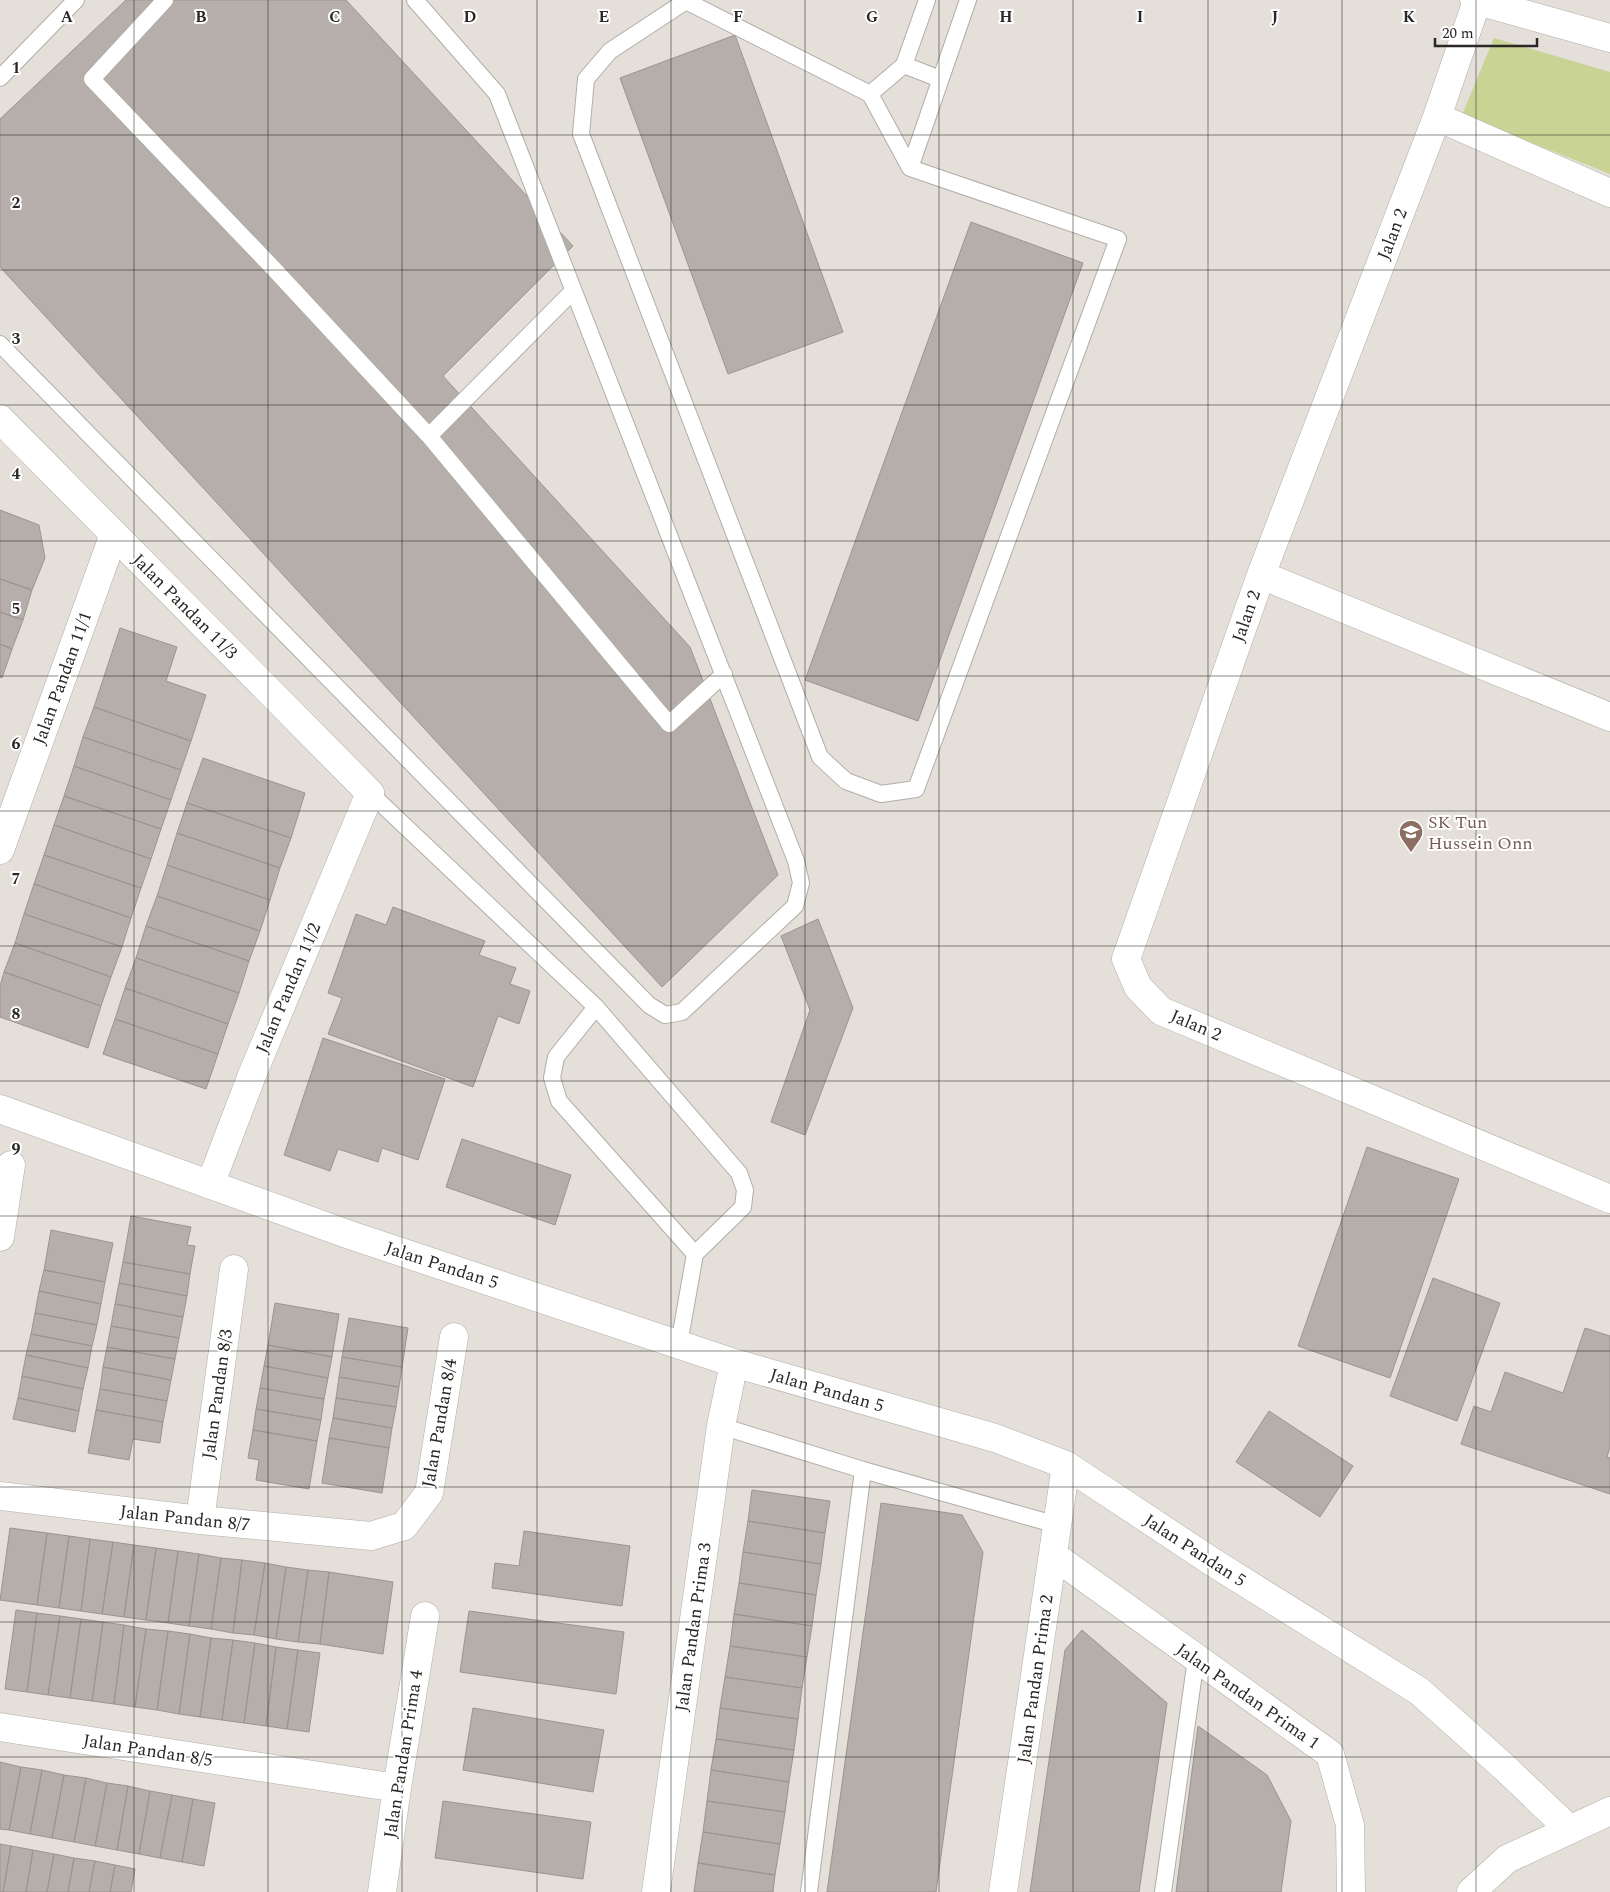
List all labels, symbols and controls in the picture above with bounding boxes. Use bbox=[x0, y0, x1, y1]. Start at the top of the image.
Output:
text: A bbox=[61, 5, 74, 29]
text: B bbox=[195, 5, 207, 29]
text: C bbox=[329, 5, 341, 29]
text: D bbox=[464, 5, 477, 29]
text: E bbox=[599, 5, 609, 29]
text: F bbox=[733, 5, 743, 29]
text: G bbox=[866, 5, 878, 29]
text: H bbox=[999, 5, 1013, 29]
text: I bbox=[1137, 5, 1143, 29]
text: J bbox=[1272, 5, 1279, 29]
text: K bbox=[1403, 5, 1416, 29]
scale bar bbox=[1435, 15, 1538, 47]
text: 20 m bbox=[1442, 22, 1474, 45]
text: 1 bbox=[12, 56, 20, 80]
text: 2 bbox=[12, 191, 21, 215]
street label: Jalan 2 bbox=[1370, 204, 1415, 264]
text: 3 bbox=[12, 327, 21, 351]
text: 4 bbox=[12, 462, 21, 486]
street label: Jalan Pandan 11/3 bbox=[126, 547, 244, 665]
street label: Jalan 2 bbox=[1225, 587, 1268, 646]
text: 5 bbox=[12, 597, 20, 621]
street label: Jalan Pandan 11/1 bbox=[26, 608, 99, 749]
text: 6 bbox=[12, 732, 21, 756]
place label: SK Tun Hussein Onn bbox=[1428, 809, 1533, 857]
school or university icon: SK Tun Hussein Onn bbox=[1398, 819, 1424, 853]
text: 7 bbox=[12, 867, 21, 891]
street label: Jalan Pandan 11/2 bbox=[249, 918, 328, 1058]
text: 8 bbox=[12, 1002, 21, 1026]
street label: Jalan 2 bbox=[1166, 1003, 1226, 1048]
text: 9 bbox=[12, 1137, 21, 1161]
street label: Jalan Pandan 5 bbox=[382, 1234, 502, 1296]
street label: Jalan Pandan 8/3 bbox=[195, 1327, 240, 1461]
street label: Jalan Pandan 8/4 bbox=[415, 1356, 464, 1490]
street label: Jalan Pandan 5 bbox=[767, 1361, 887, 1420]
street label: Jalan Pandan 8/7 bbox=[118, 1498, 252, 1539]
street label: Jalan Pandan 5 bbox=[1138, 1507, 1251, 1594]
street label: Jalan Pandan Prima 3 bbox=[668, 1541, 719, 1713]
street label: Jalan Pandan Prima 2 bbox=[1010, 1593, 1061, 1765]
street label: Jalan Pandan Prima 1 bbox=[1170, 1637, 1325, 1756]
street label: Jalan Pandan Prima 4 bbox=[377, 1668, 430, 1840]
street label: Jalan Pandan 8/5 bbox=[81, 1727, 215, 1774]

